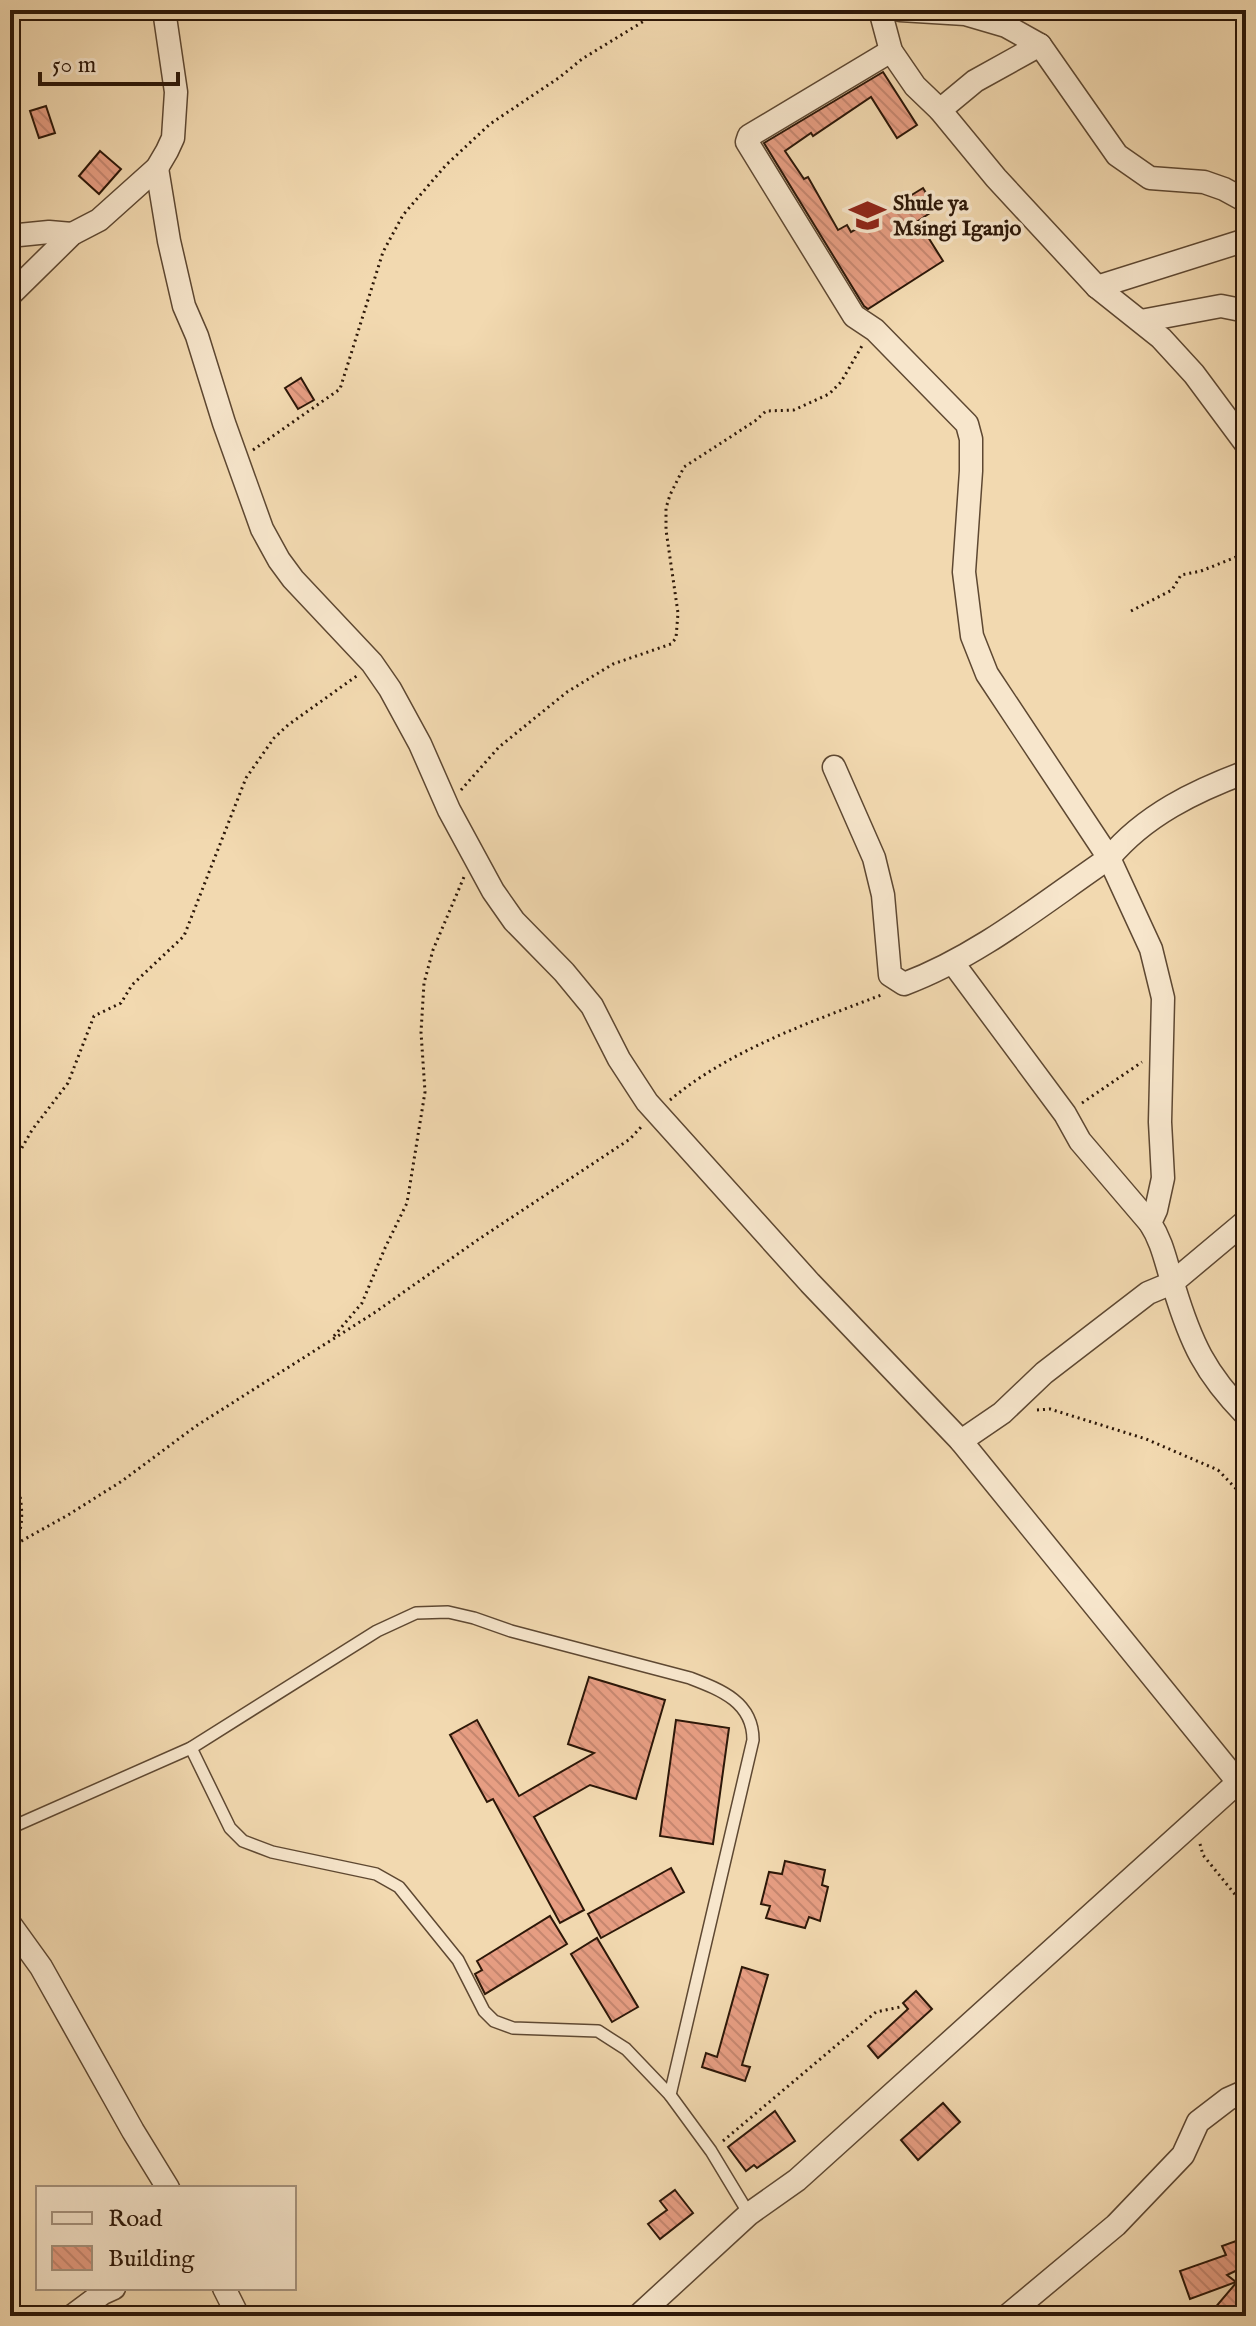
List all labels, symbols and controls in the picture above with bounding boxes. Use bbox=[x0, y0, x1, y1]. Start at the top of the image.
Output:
scale bar bbox=[40, 36, 178, 86]
text: 50 m bbox=[52, 50, 96, 81]
place label: Shule ya Msingi Iganjo bbox=[893, 190, 1021, 243]
school or university icon: Shule ya Msingi Iganjo bbox=[848, 196, 886, 234]
legend bbox=[36, 2186, 296, 2290]
text: Road bbox=[108, 2204, 162, 2235]
text: Building bbox=[108, 2244, 195, 2275]

